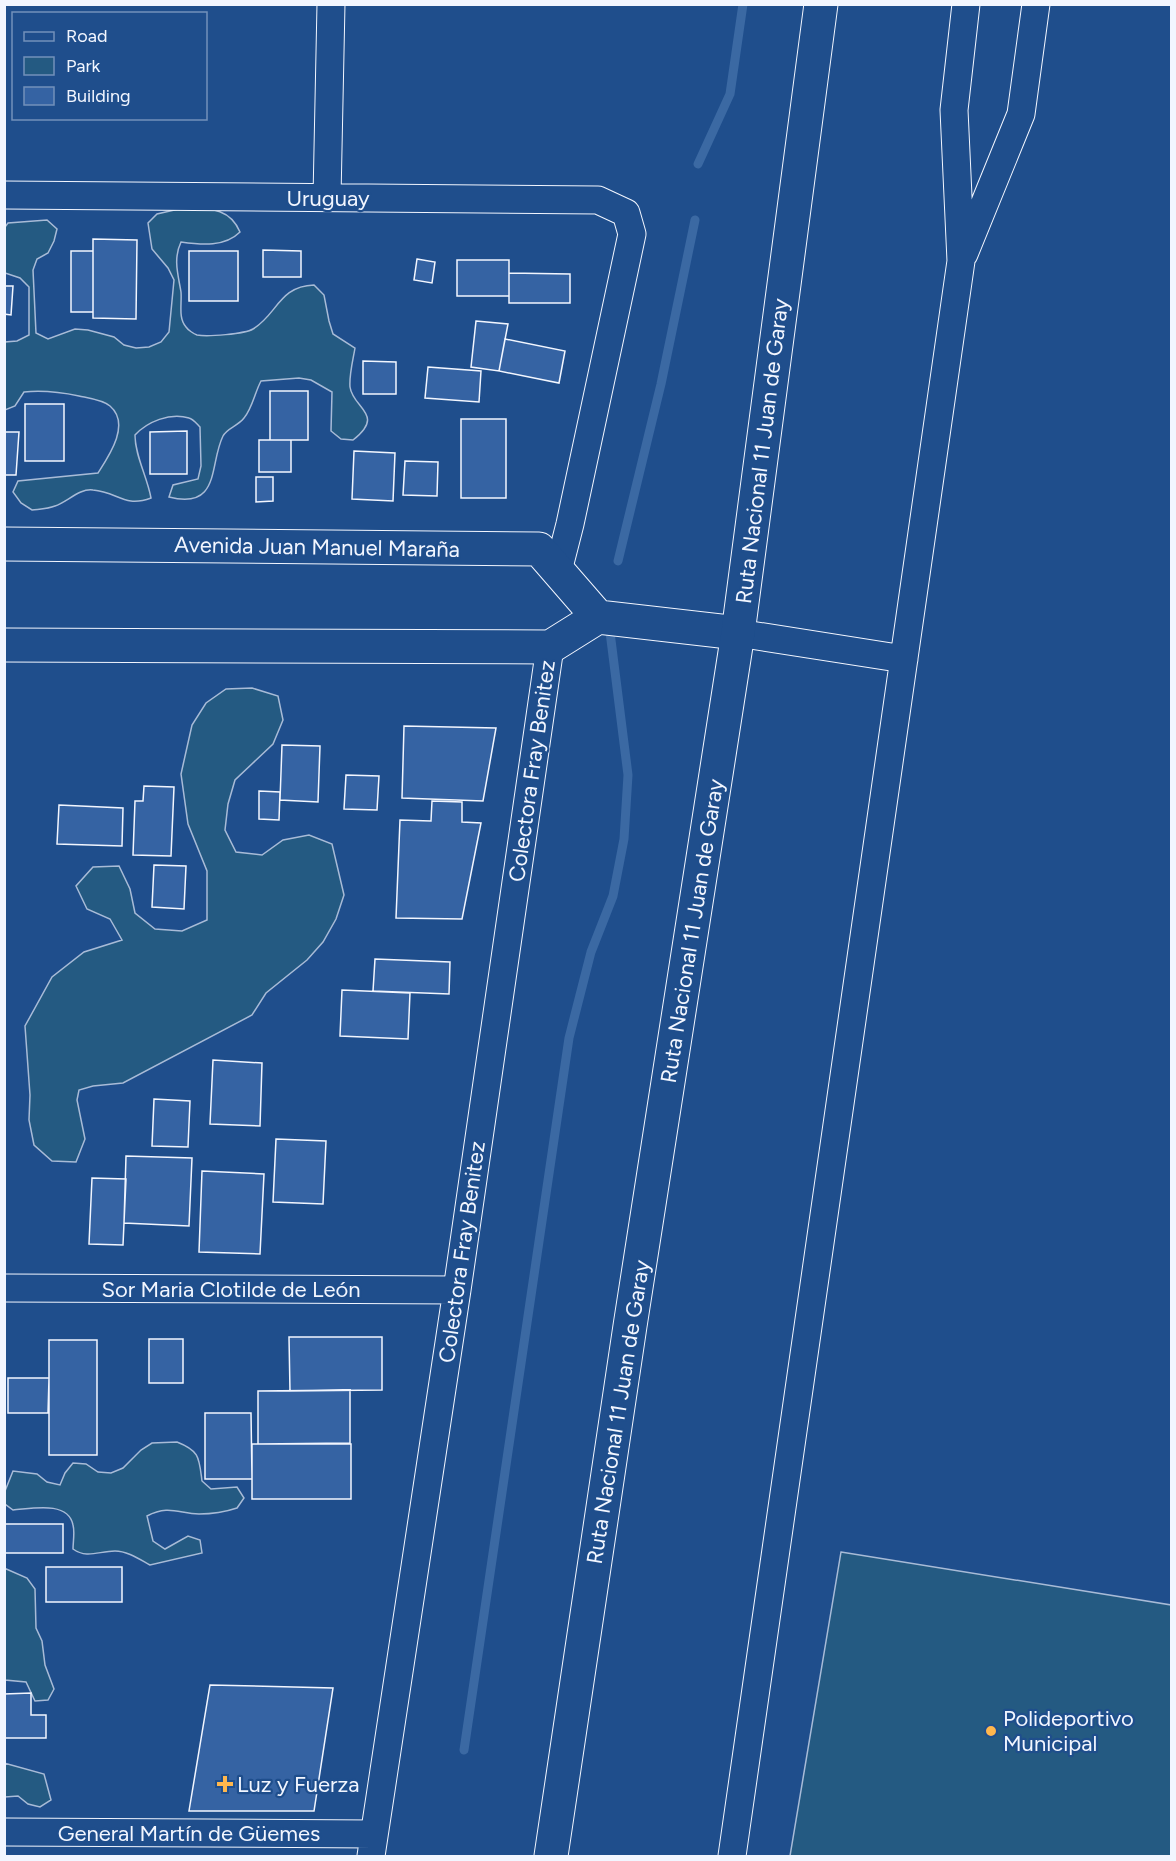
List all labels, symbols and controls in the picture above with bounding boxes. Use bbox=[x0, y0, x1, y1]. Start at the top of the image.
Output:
legend bbox=[12, 12, 207, 120]
text: Road bbox=[66, 25, 107, 47]
text: Park bbox=[66, 55, 101, 77]
text: Building bbox=[66, 85, 131, 107]
street label: Uruguay bbox=[286, 185, 370, 212]
street label: Ruta Nacional 11 Juan de Garay bbox=[730, 296, 794, 605]
street label: Avenida Juan Manuel Maraña bbox=[174, 531, 460, 563]
street label: Colectora Fray Benitez bbox=[503, 658, 561, 884]
street label: Ruta Nacional 11 Juan de Garay bbox=[655, 777, 729, 1085]
street label: Colectora Fray Benitez bbox=[433, 1139, 491, 1365]
street label: Ruta Nacional 11 Juan de Garay bbox=[581, 1258, 655, 1566]
street label: Sor Maria Clotilde de León bbox=[101, 1276, 361, 1303]
place label: Polideportivo Municipal bbox=[1003, 1705, 1134, 1757]
marker: Polideportivo Municipal bbox=[984, 1724, 998, 1738]
place label: Luz y Fuerza bbox=[237, 1771, 359, 1798]
marker: Luz y Fuerza bbox=[218, 1777, 232, 1791]
street label: General Martín de Güemes bbox=[58, 1820, 320, 1847]

